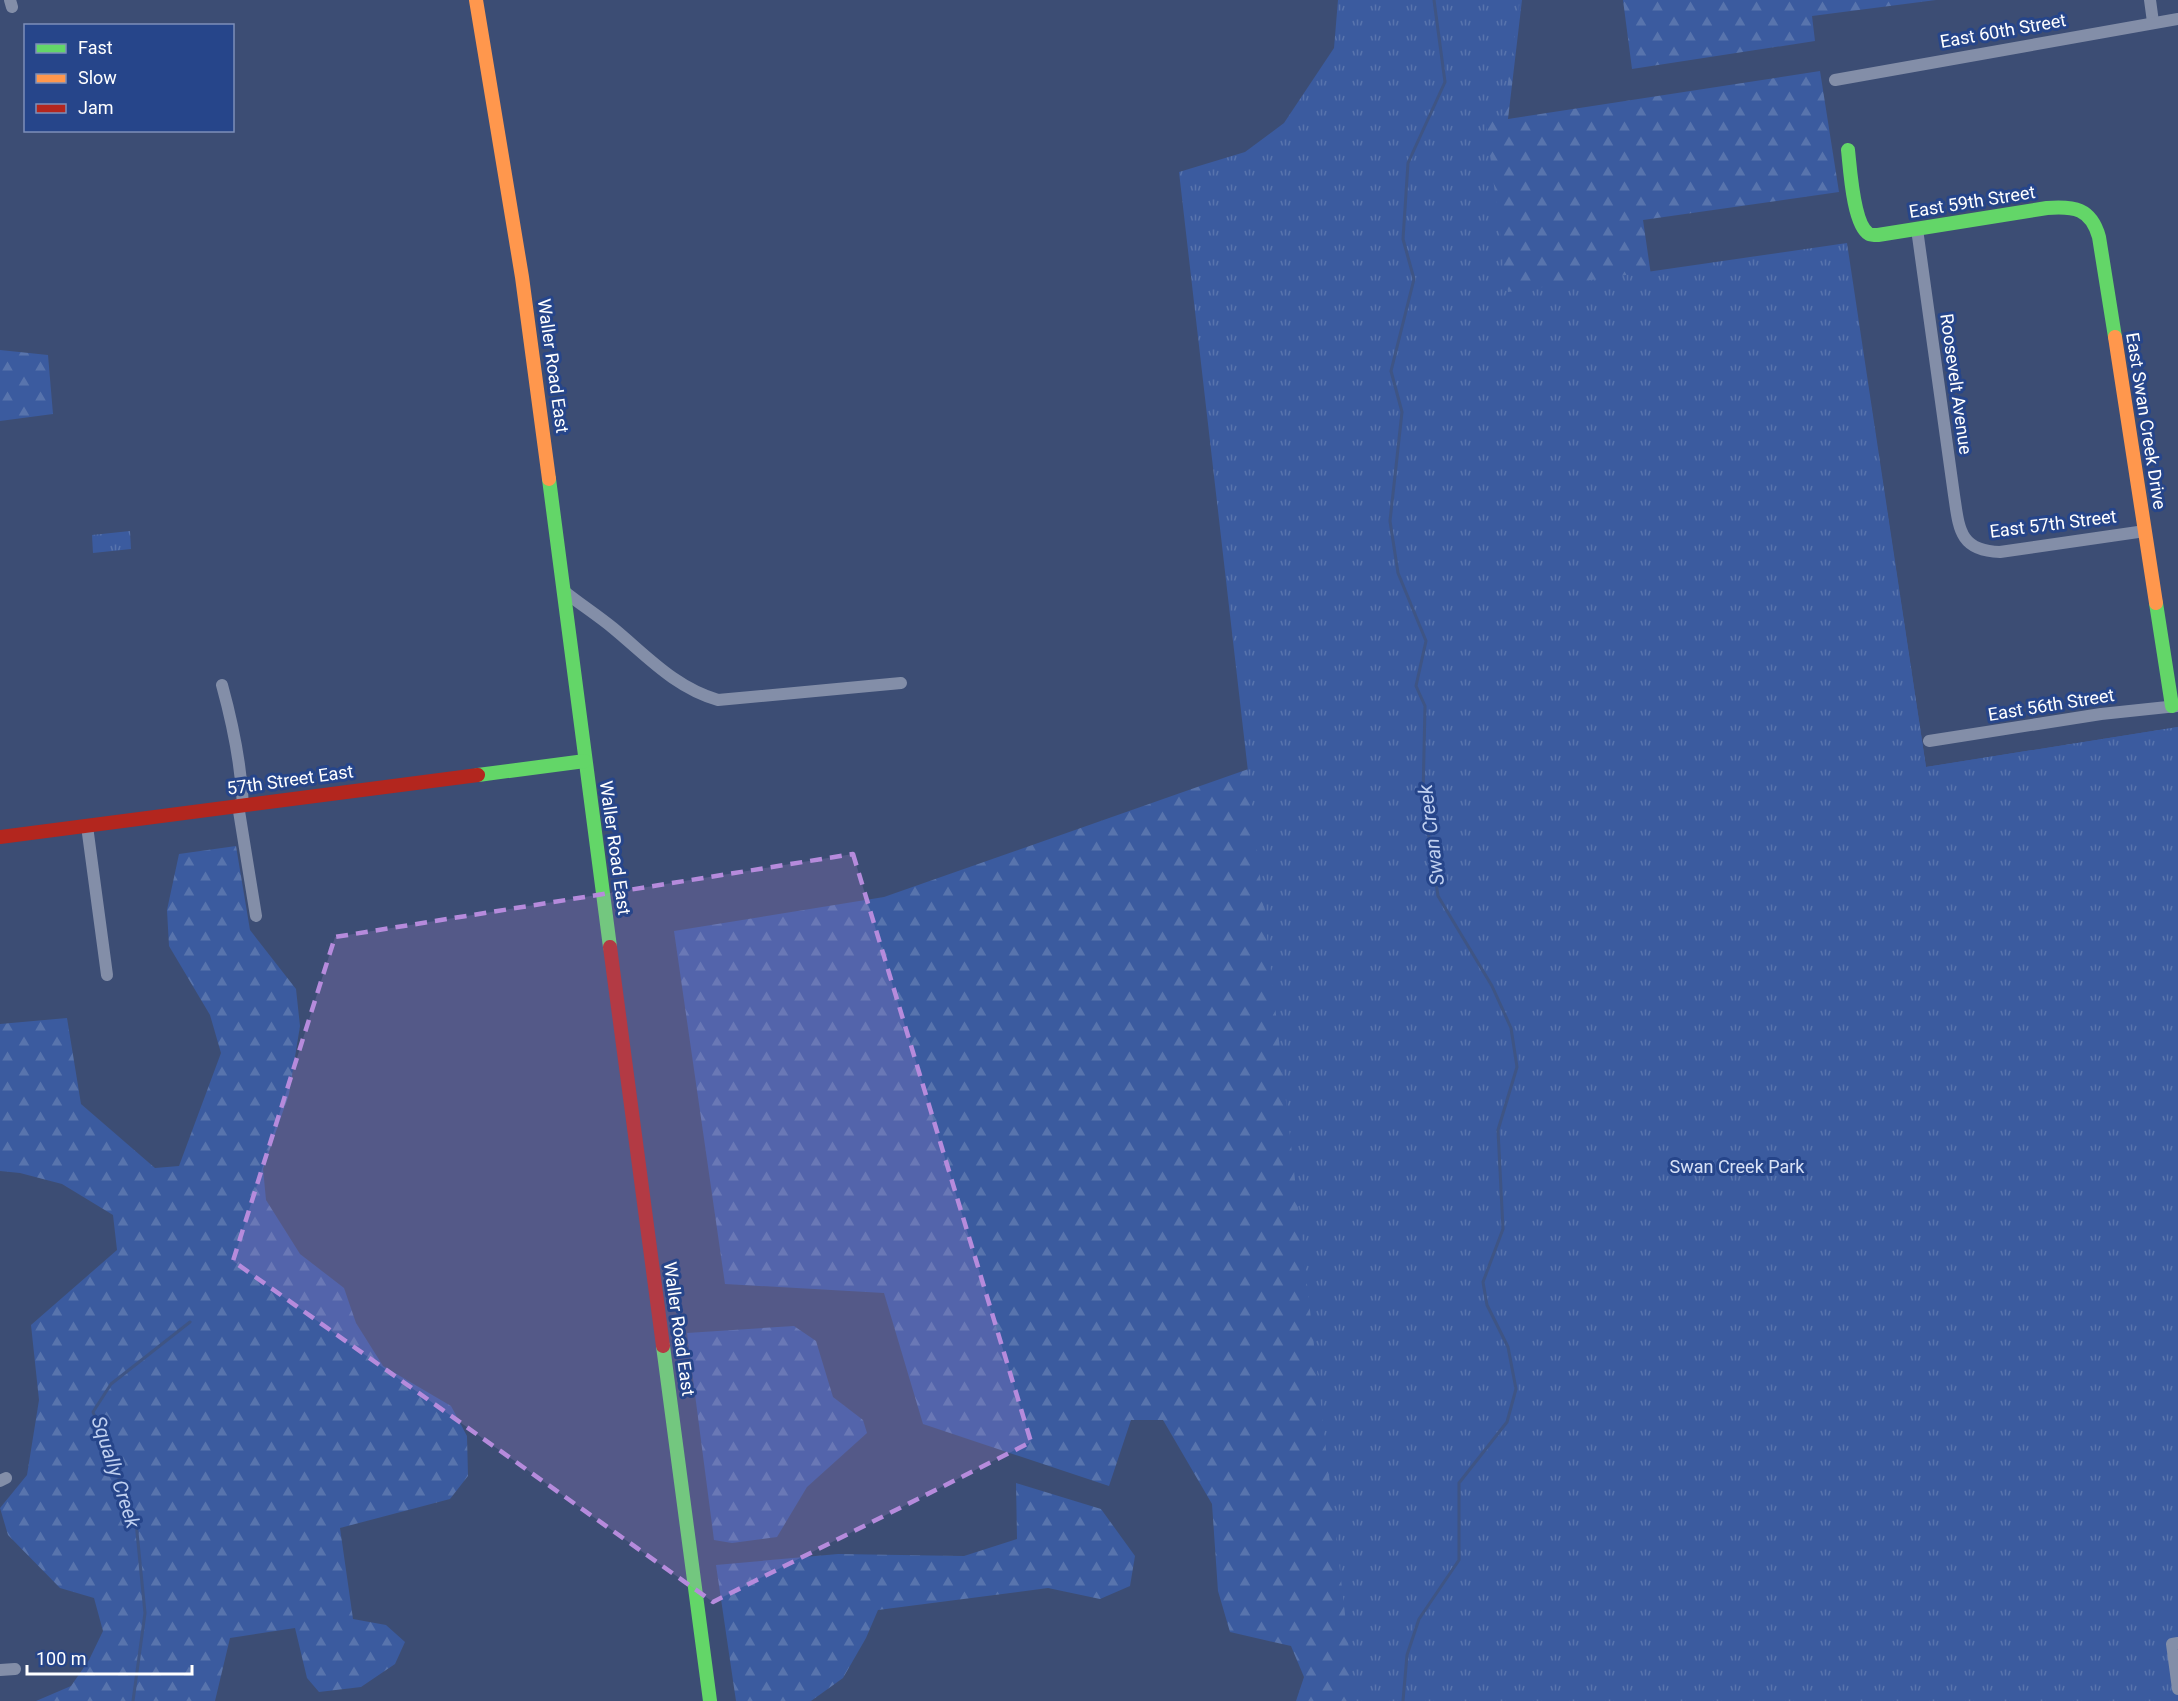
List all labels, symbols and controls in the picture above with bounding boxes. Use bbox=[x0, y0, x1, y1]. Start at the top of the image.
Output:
street label: East 60th Street bbox=[1938, 9, 2068, 52]
legend bbox=[24, 24, 234, 132]
text: Fast bbox=[78, 37, 113, 58]
text: Slow bbox=[78, 67, 117, 88]
text: Jam bbox=[78, 97, 114, 118]
street label: East 59th Street bbox=[1907, 181, 2037, 222]
street label: Waller Road East bbox=[534, 297, 573, 434]
street label: Roosevelt Avenue bbox=[1936, 312, 1977, 456]
street label: East Swan Creek Drive bbox=[2122, 331, 2171, 511]
street label: East 57th Street bbox=[1988, 505, 2118, 542]
street label: East 56th Street bbox=[1986, 684, 2116, 725]
street label: 57th Street East bbox=[225, 760, 355, 799]
street label: Waller Road East bbox=[596, 779, 635, 916]
water label: Swan Creek bbox=[1413, 782, 1449, 887]
park label: Swan Creek Park bbox=[1669, 1156, 1805, 1177]
street label: Waller Road East bbox=[660, 1260, 699, 1397]
water label: Squally Creek bbox=[87, 1413, 146, 1532]
scale bar bbox=[27, 1638, 192, 1676]
text: 100 m bbox=[36, 1648, 87, 1669]

